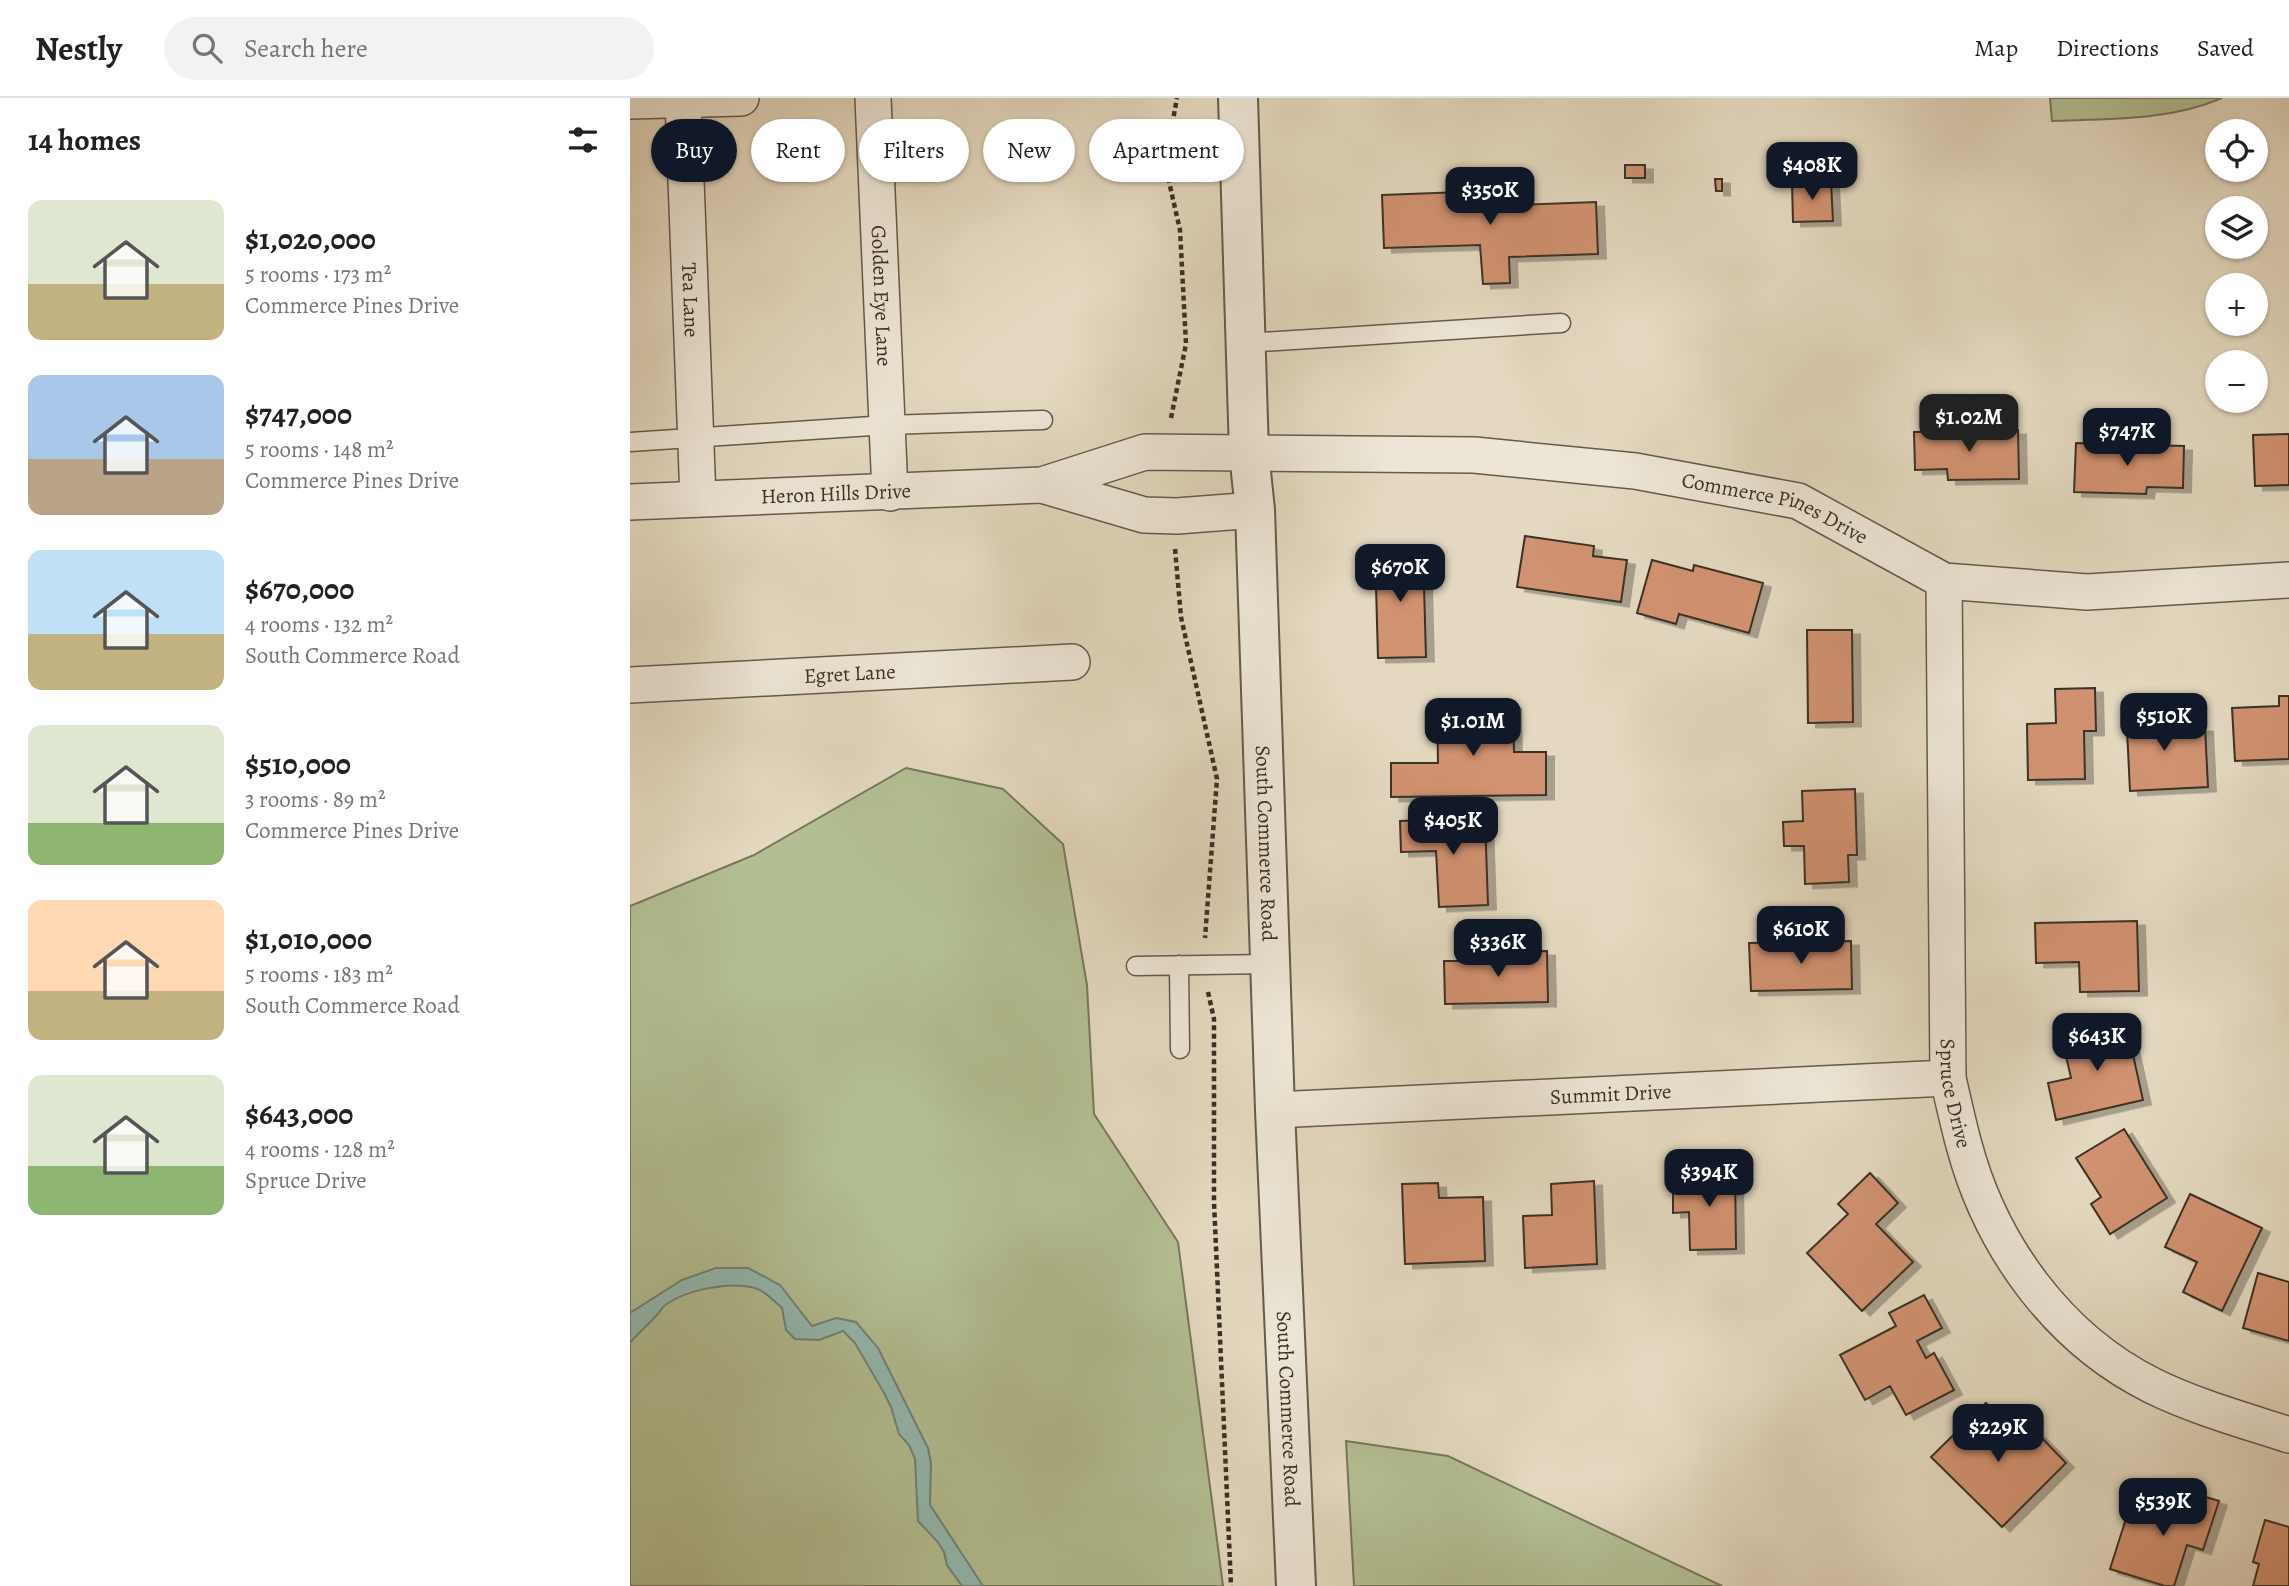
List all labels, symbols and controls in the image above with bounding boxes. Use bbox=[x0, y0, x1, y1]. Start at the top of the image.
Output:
search box bbox=[164, 17, 654, 80]
text: Nestly bbox=[35, 26, 122, 71]
icon: search bbox=[188, 29, 226, 67]
text: Search here bbox=[244, 31, 368, 66]
text: Map bbox=[1974, 32, 2018, 64]
text: Directions bbox=[2056, 32, 2159, 64]
text: Saved bbox=[2197, 32, 2254, 64]
chip: Buy bbox=[651, 119, 737, 182]
chip: Rent bbox=[751, 119, 845, 182]
chip: Filters bbox=[859, 119, 969, 182]
chip: New bbox=[983, 119, 1075, 182]
chip: Apartment bbox=[1089, 119, 1244, 182]
map controls bbox=[2205, 119, 2268, 413]
button: locate bbox=[2205, 119, 2268, 182]
text: 14 homes bbox=[28, 120, 141, 160]
icon: filters bbox=[564, 121, 602, 159]
pin: $408K bbox=[1763, 142, 1861, 202]
text: $408K bbox=[1782, 149, 1842, 180]
pin: $350K bbox=[1441, 167, 1539, 227]
text: $350K bbox=[1461, 174, 1519, 205]
button: layers bbox=[2205, 196, 2268, 259]
text: $1,020,000 bbox=[245, 219, 376, 259]
street label: Golden Eye Lane bbox=[864, 225, 899, 367]
icon: home bbox=[84, 228, 168, 312]
text: 5 rooms · 173 m² bbox=[245, 259, 391, 290]
street label: Tea Lane bbox=[675, 262, 706, 338]
button: + bbox=[2205, 273, 2268, 336]
text: Commerce Pines Drive bbox=[245, 290, 459, 321]
button: − bbox=[2205, 350, 2268, 413]
text: $747,000 bbox=[245, 394, 352, 434]
pin: $1.02M bbox=[1912, 394, 2026, 454]
text: $1.02M bbox=[1935, 401, 2003, 432]
icon: home bbox=[84, 403, 168, 487]
pin: $747K bbox=[2078, 408, 2176, 468]
text: $747K bbox=[2099, 415, 2155, 446]
text: 5 rooms · 148 m² bbox=[245, 434, 394, 465]
text: Commerce Pines Drive bbox=[245, 465, 459, 496]
street label: Commerce Pines Drive bbox=[1680, 466, 1873, 551]
street label: Heron Hills Drive bbox=[760, 476, 912, 511]
pin: $670K bbox=[1351, 545, 1449, 604]
text: $670K bbox=[1371, 551, 1429, 582]
text: $670,000 bbox=[245, 569, 354, 609]
icon: home bbox=[84, 578, 168, 662]
text: 4 rooms · 132 m² bbox=[245, 609, 393, 640]
text: South Commerce Road bbox=[245, 640, 460, 671]
street label: Egret Lane bbox=[803, 657, 896, 690]
pin: $510K bbox=[2115, 694, 2213, 753]
pin: $1.01M bbox=[1416, 698, 1530, 758]
text: $510K bbox=[2136, 700, 2192, 731]
text: $1.01M bbox=[1441, 705, 1505, 736]
text: $510,000 bbox=[245, 744, 351, 784]
street label: South Commerce Road bbox=[1249, 745, 1283, 943]
icon: home bbox=[84, 753, 168, 837]
text: 3 rooms · 89 m² bbox=[245, 784, 386, 815]
pin: $405K bbox=[1404, 798, 1502, 857]
text: $405K bbox=[1424, 804, 1482, 835]
text: Commerce Pines Drive bbox=[245, 815, 459, 846]
pin: $610K bbox=[1752, 906, 1850, 966]
text: $610K bbox=[1773, 913, 1829, 944]
text: $1,010,000 bbox=[245, 919, 372, 959]
pin: $336K bbox=[1449, 920, 1547, 979]
text: $336K bbox=[1470, 926, 1526, 957]
icon: home bbox=[84, 928, 168, 1012]
text: 5 rooms · 183 m² bbox=[245, 959, 393, 990]
text: South Commerce Road bbox=[245, 990, 460, 1021]
pin: $643K bbox=[2048, 1014, 2146, 1073]
text: $643K bbox=[2068, 1020, 2126, 1051]
street label: Spruce Drive bbox=[1934, 1038, 1978, 1151]
street label: Summit Drive bbox=[1549, 1077, 1672, 1111]
text: $643,000 bbox=[245, 1094, 353, 1134]
icon: home bbox=[84, 1103, 168, 1187]
text: 4 rooms · 128 m² bbox=[245, 1134, 395, 1165]
pin: $394K bbox=[1660, 1150, 1758, 1209]
text: $394K bbox=[1680, 1156, 1738, 1187]
text: Spruce Drive bbox=[245, 1165, 367, 1196]
street label: South Commerce Road bbox=[1270, 1310, 1307, 1508]
pin: $229K bbox=[1949, 1404, 2047, 1464]
text: $229K bbox=[1969, 1411, 2027, 1442]
pin: $539K bbox=[2114, 1478, 2212, 1538]
text: $539K bbox=[2135, 1485, 2191, 1516]

